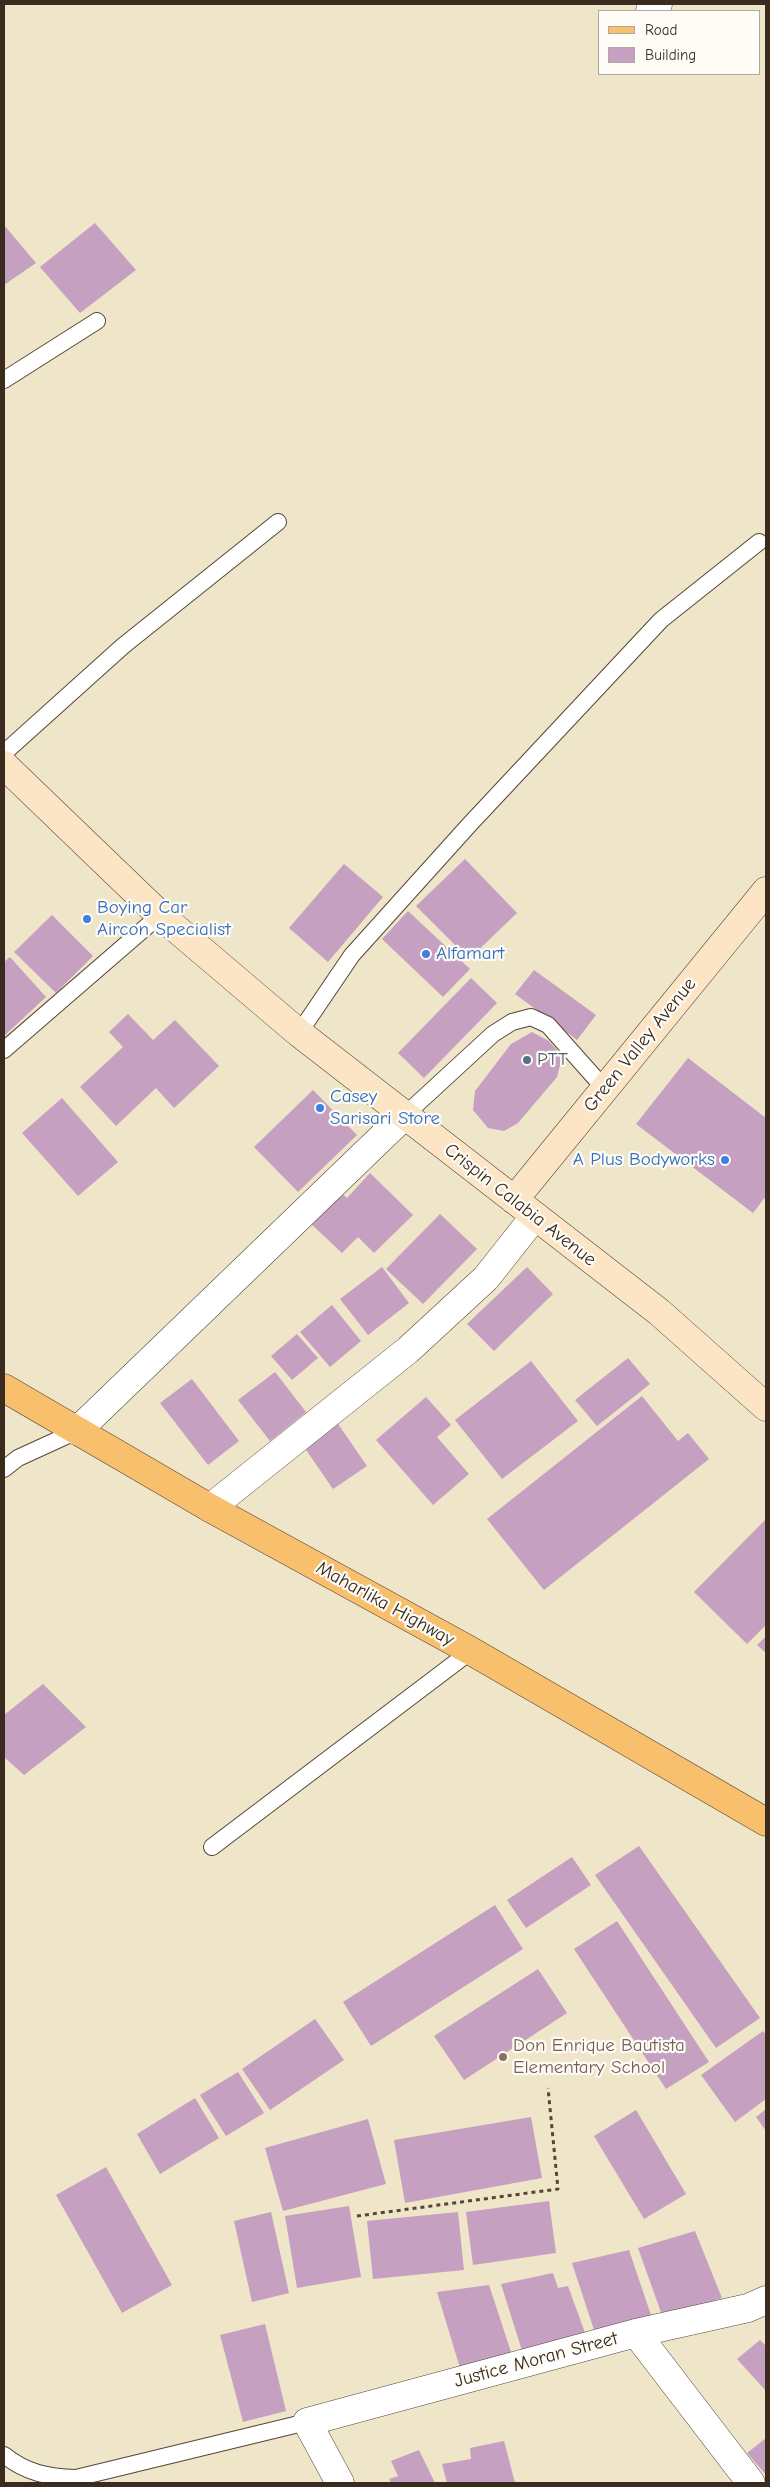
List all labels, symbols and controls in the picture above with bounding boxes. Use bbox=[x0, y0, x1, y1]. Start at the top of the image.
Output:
legend bbox=[598, 10, 760, 75]
text: Road bbox=[645, 21, 677, 39]
text: Building bbox=[645, 46, 696, 64]
place label: Boying Car Aircon Specialist bbox=[97, 897, 231, 941]
marker: Boying Car Aircon Specialist bbox=[81, 913, 93, 925]
place label: Alfamart bbox=[436, 943, 504, 965]
marker: Alfamart bbox=[420, 948, 432, 960]
street label: Green Valley Avenue bbox=[579, 973, 701, 1117]
place label: PTT bbox=[537, 1049, 568, 1071]
marker: PTT bbox=[521, 1054, 533, 1066]
place label: Casey Sarisari Store bbox=[330, 1086, 440, 1130]
marker: Casey Sarisari Store bbox=[314, 1102, 326, 1114]
street label: Crispin Calabia Avenue bbox=[439, 1139, 601, 1271]
place label: A Plus Bodyworks bbox=[573, 1149, 715, 1171]
marker: A Plus Bodyworks bbox=[719, 1154, 731, 1166]
street label: Maharlika Highway bbox=[312, 1557, 458, 1651]
place label: Don Enrique Bautista Elementary School bbox=[513, 2035, 685, 2079]
marker: Don Enrique Bautista Elementary School bbox=[497, 2051, 509, 2063]
street label: Justice Moran Street bbox=[452, 2327, 620, 2393]

